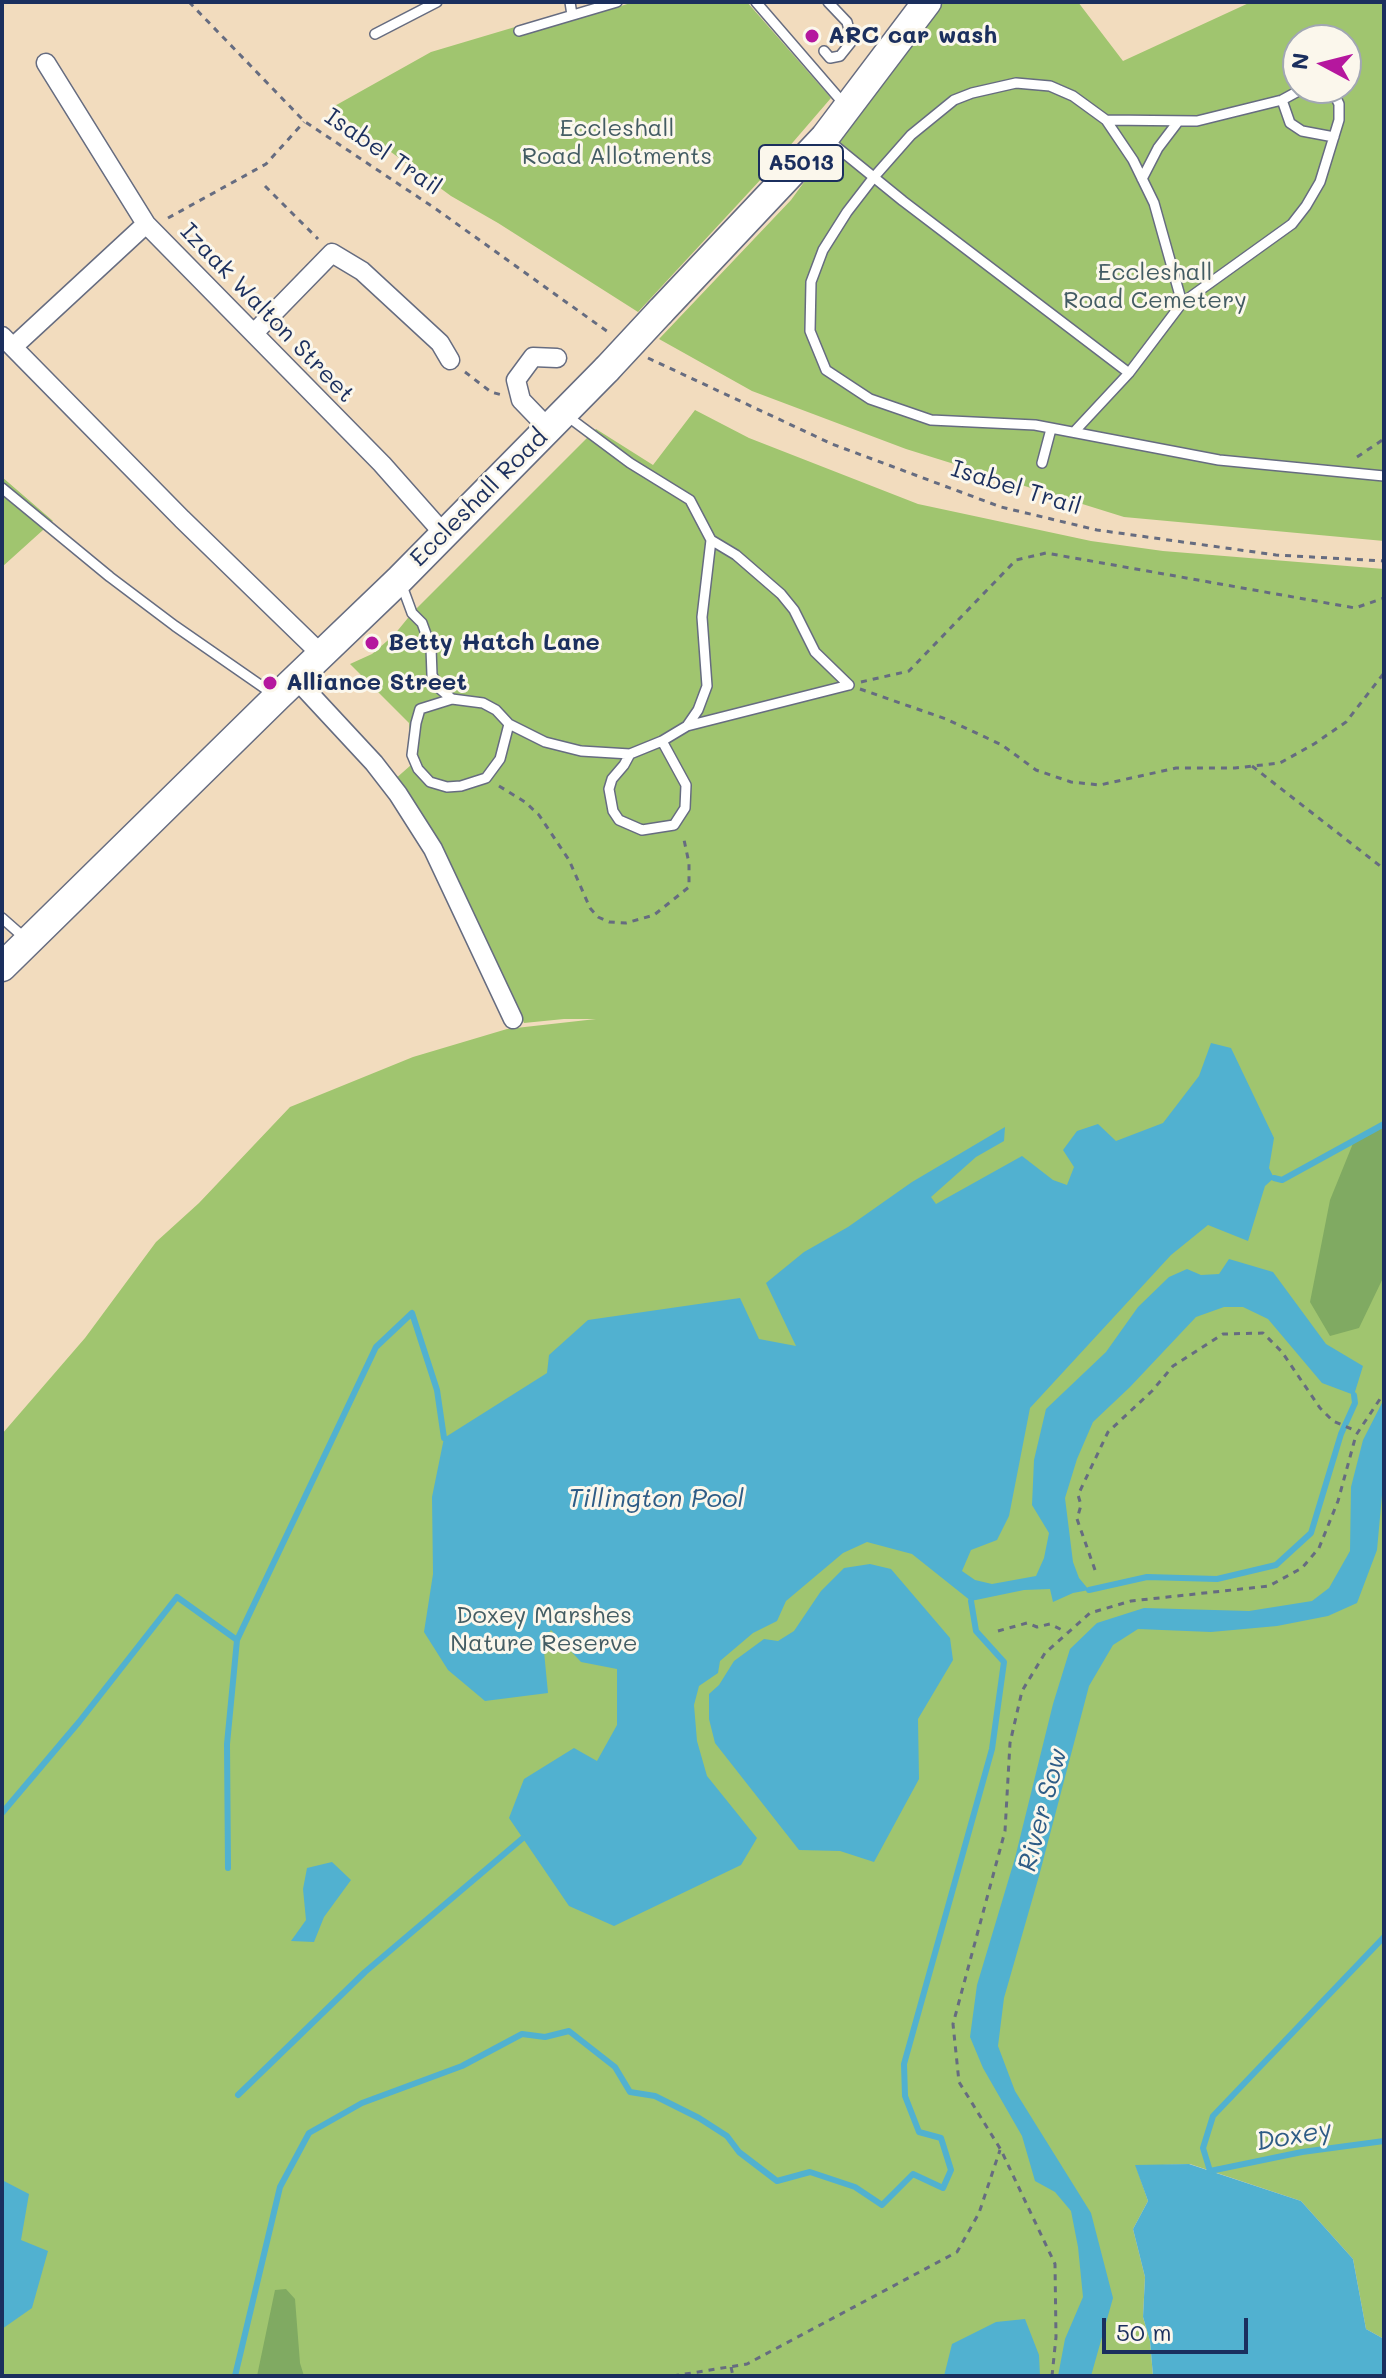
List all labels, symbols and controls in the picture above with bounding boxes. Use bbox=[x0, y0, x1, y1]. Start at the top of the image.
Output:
place label: ARC car wash bbox=[828, 22, 997, 50]
north arrow bbox=[1282, 24, 1362, 104]
marker: ARC car wash bbox=[803, 27, 821, 45]
text: N bbox=[1284, 51, 1315, 71]
street label: Isabel Trail bbox=[319, 102, 447, 202]
park label: Eccleshall Road Allotments bbox=[522, 115, 712, 171]
road number: A5013 bbox=[759, 145, 843, 181]
street label: Izaak Walton Street bbox=[174, 217, 360, 409]
park label: Eccleshall Road Cemetery bbox=[1063, 259, 1247, 315]
street label: Eccleshall Road bbox=[404, 423, 554, 573]
street label: Isabel Trail bbox=[947, 455, 1085, 521]
place label: Betty Hatch Lane bbox=[388, 629, 600, 657]
marker: Betty Hatch Lane bbox=[363, 634, 381, 652]
place label: Alliance Street bbox=[286, 669, 467, 697]
marker: Alliance Street bbox=[261, 674, 279, 692]
water label: Tillington Pool bbox=[568, 1483, 744, 1515]
park label: Doxey Marshes Nature Reserve bbox=[450, 1602, 638, 1658]
water label: River Sow bbox=[1012, 1745, 1074, 1875]
water label: Doxey bbox=[1254, 2114, 1334, 2158]
scale bar bbox=[1106, 2302, 1252, 2352]
text: 50 m bbox=[1116, 2316, 1172, 2347]

